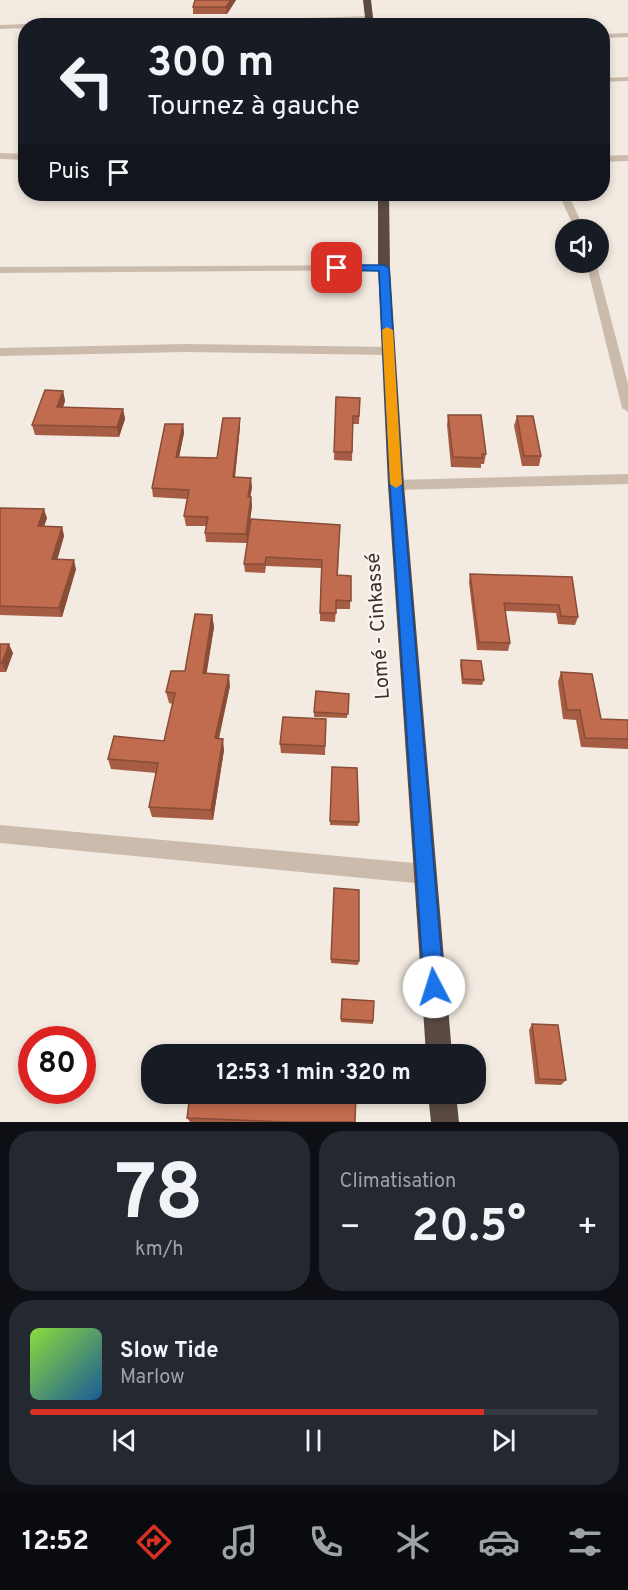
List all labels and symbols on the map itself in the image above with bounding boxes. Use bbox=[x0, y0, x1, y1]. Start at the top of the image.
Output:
pin bbox=[311, 242, 362, 293]
street label: Lomé - Cinkassé bbox=[361, 552, 397, 700]
position arrow bbox=[402, 955, 466, 1019]
speed limit sign: 80 bbox=[18, 1026, 96, 1104]

